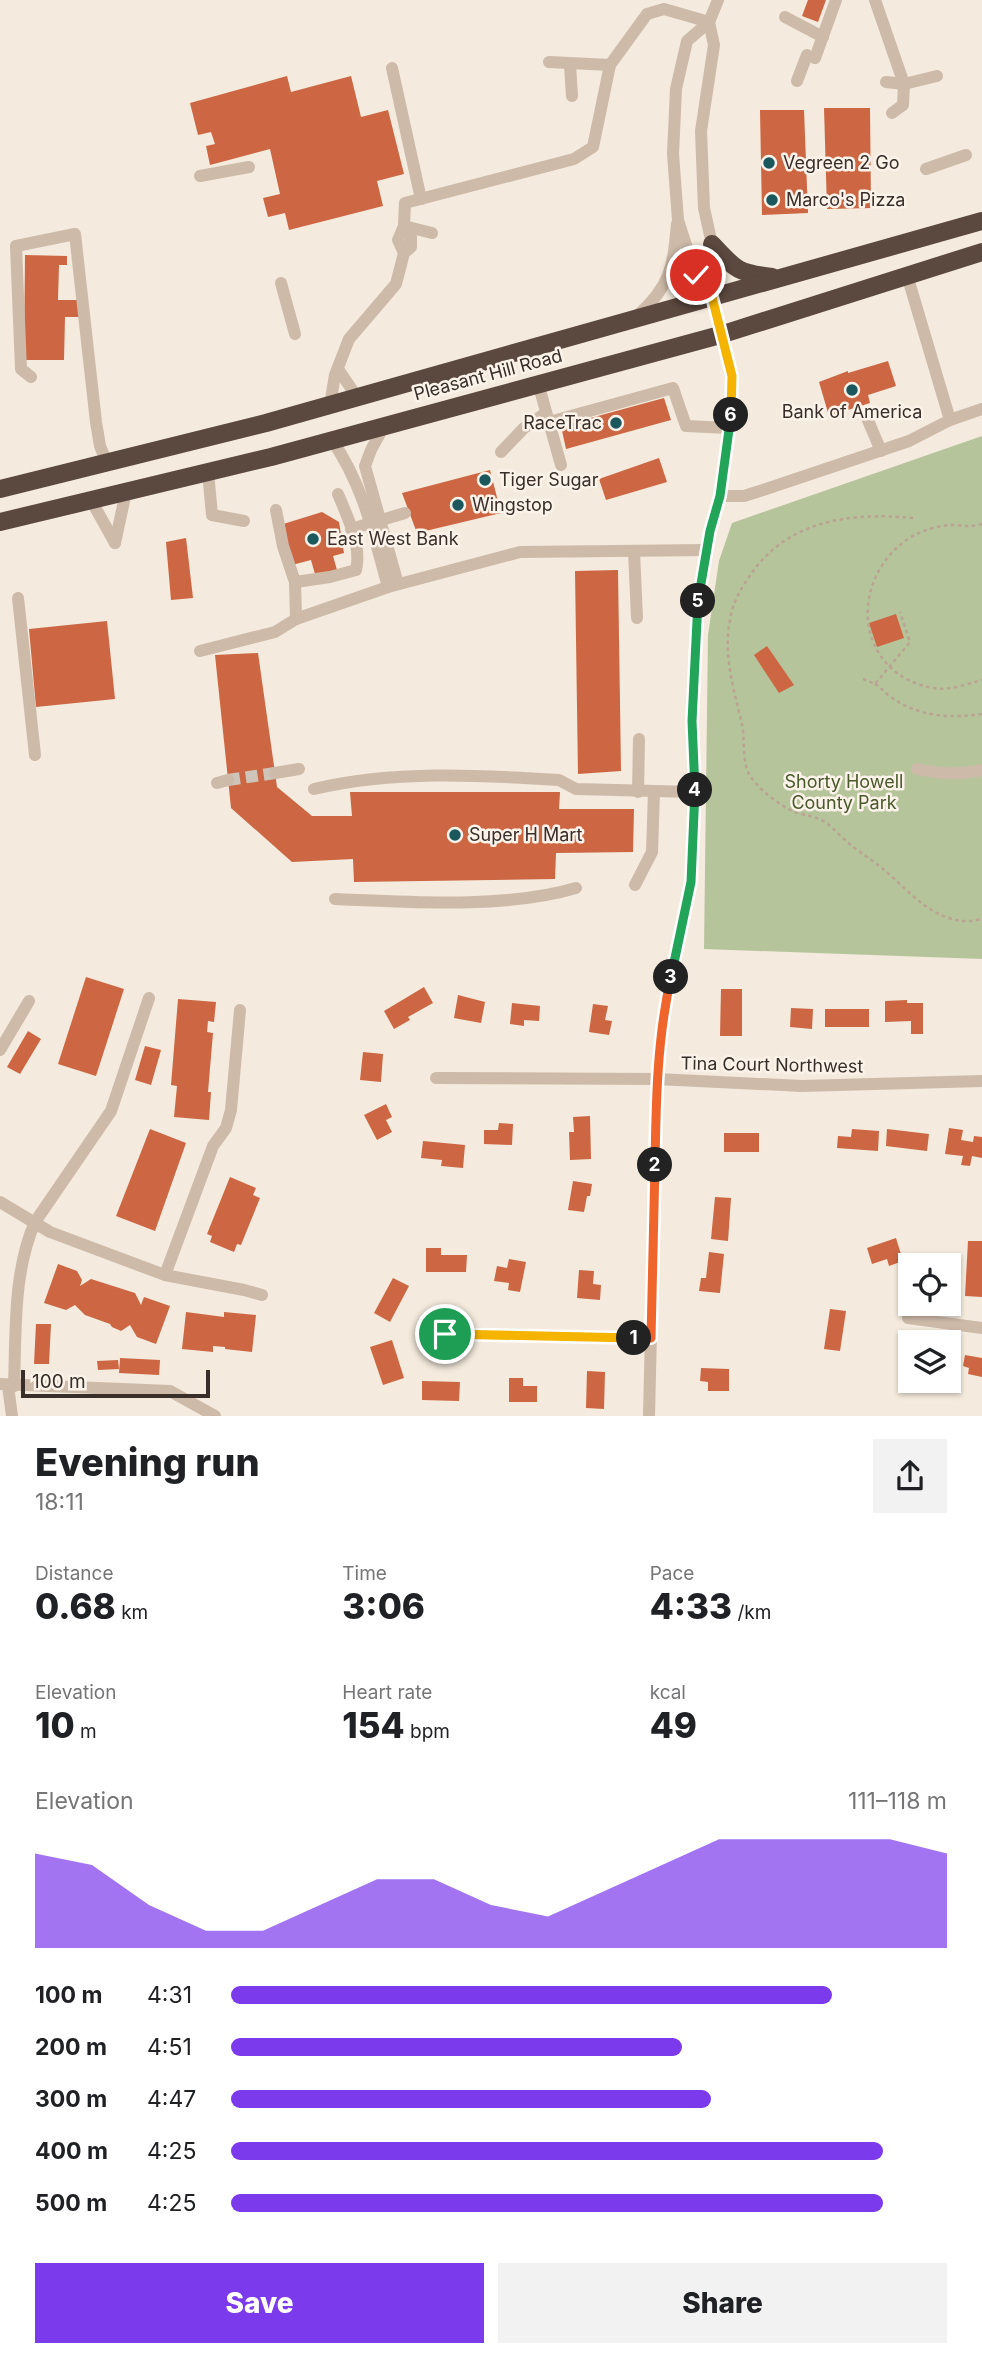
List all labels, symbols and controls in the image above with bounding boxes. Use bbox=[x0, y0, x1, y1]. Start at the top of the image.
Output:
place label: Vegreen 2 Go bbox=[783, 152, 899, 173]
marker: Vegreen 2 Go bbox=[761, 155, 777, 171]
place label: Marco's Pizza bbox=[786, 189, 905, 210]
marker: Marco's Pizza bbox=[764, 192, 780, 208]
pin bbox=[666, 245, 726, 305]
icon: check bbox=[677, 256, 715, 294]
street label: Pleasant Hill Road bbox=[411, 345, 564, 404]
marker: Bank of America bbox=[844, 382, 860, 398]
pin: 6 bbox=[714, 398, 748, 432]
place label: Bank of America bbox=[782, 401, 922, 422]
text: 6 bbox=[724, 403, 737, 426]
place label: RaceTrac bbox=[523, 412, 602, 433]
marker: RaceTrac bbox=[608, 415, 624, 431]
place label: Tiger Sugar bbox=[499, 469, 599, 490]
marker: Tiger Sugar bbox=[477, 472, 493, 488]
place label: Wingstop bbox=[472, 494, 553, 515]
marker: Wingstop bbox=[450, 497, 466, 513]
place label: East West Bank bbox=[327, 528, 459, 549]
marker: East West Bank bbox=[305, 531, 321, 547]
pin: 5 bbox=[680, 584, 716, 618]
text: 5 bbox=[691, 589, 704, 612]
park label: Shorty Howell County Park bbox=[785, 771, 903, 813]
pin: 4 bbox=[678, 772, 712, 808]
text: 4 bbox=[688, 778, 701, 801]
place label: Super H Mart bbox=[469, 824, 582, 845]
marker: Super H Mart bbox=[447, 827, 463, 843]
pin: 3 bbox=[654, 960, 688, 995]
text: 3 bbox=[664, 965, 677, 988]
street label: Tina Court Northwest bbox=[681, 1052, 864, 1077]
pin: 2 bbox=[638, 1148, 672, 1182]
text: 2 bbox=[649, 1153, 660, 1176]
map controls bbox=[898, 1253, 961, 1393]
button: locate bbox=[898, 1253, 961, 1316]
pin bbox=[415, 1304, 475, 1364]
icon: arrive bbox=[426, 1315, 464, 1353]
pin: 1 bbox=[616, 1320, 652, 1356]
text: 1 bbox=[629, 1326, 638, 1349]
button: layers bbox=[898, 1330, 961, 1393]
scale bar bbox=[21, 1366, 210, 1398]
text: 100 m bbox=[32, 1370, 86, 1393]
text: Evening run bbox=[35, 1439, 260, 1485]
button: share bbox=[873, 1439, 947, 1513]
text: 18:11 bbox=[35, 1488, 84, 1516]
text: Distance bbox=[35, 1562, 113, 1585]
text: Time bbox=[342, 1562, 387, 1585]
text: Pace bbox=[650, 1562, 694, 1585]
text: 0.68 bbox=[35, 1585, 116, 1627]
text: 3:06 bbox=[342, 1585, 425, 1627]
text: 4:33 bbox=[650, 1585, 732, 1627]
text: km bbox=[116, 1601, 148, 1624]
text: /km bbox=[732, 1601, 771, 1624]
text: Elevation bbox=[35, 1681, 116, 1704]
text: Heart rate bbox=[342, 1681, 432, 1704]
text: kcal bbox=[650, 1681, 686, 1704]
text: 10 bbox=[35, 1704, 75, 1746]
text: 154 bbox=[342, 1704, 405, 1746]
text: 49 bbox=[650, 1704, 697, 1746]
text: m bbox=[75, 1720, 97, 1743]
text: bpm bbox=[405, 1720, 450, 1743]
text: Elevation bbox=[35, 1787, 134, 1815]
text: 111–118 m bbox=[848, 1787, 947, 1815]
text: 100 m bbox=[35, 1981, 102, 2009]
text: 4:31 bbox=[147, 1981, 192, 2009]
text: 200 m bbox=[35, 2033, 107, 2061]
text: 4:51 bbox=[147, 2033, 192, 2061]
text: 300 m bbox=[35, 2085, 107, 2113]
text: 4:47 bbox=[147, 2085, 196, 2113]
text: 400 m bbox=[35, 2137, 108, 2165]
text: 4:25 bbox=[147, 2137, 197, 2165]
text: 500 m bbox=[35, 2189, 107, 2217]
text: 4:25 bbox=[147, 2189, 197, 2217]
button: Save bbox=[35, 2263, 484, 2343]
button: Share bbox=[498, 2263, 947, 2343]

